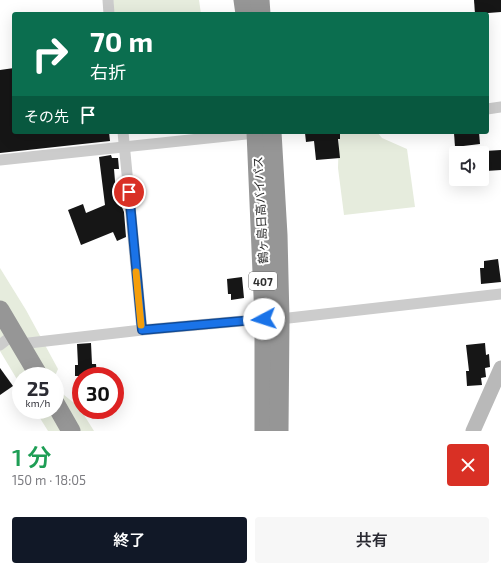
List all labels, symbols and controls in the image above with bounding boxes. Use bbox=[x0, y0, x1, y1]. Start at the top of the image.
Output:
text: 70 m bbox=[90, 24, 153, 58]
icon: right bbox=[24, 28, 76, 80]
text: 右折 bbox=[90, 61, 126, 83]
icon: arrive bbox=[77, 104, 99, 126]
text: その先 bbox=[24, 107, 69, 125]
map controls bbox=[449, 146, 489, 186]
button: sound bbox=[449, 146, 489, 186]
street label: 鶴ヶ島日高バイパス bbox=[250, 156, 270, 264]
pin bbox=[112, 175, 146, 209]
icon: arrive bbox=[118, 181, 140, 203]
road number: 407 bbox=[249, 272, 277, 290]
position arrow bbox=[243, 298, 285, 340]
speed limit sign: 30 bbox=[72, 367, 124, 419]
text: 25 bbox=[27, 376, 49, 400]
text: km/h bbox=[26, 397, 50, 409]
text: 1 分 bbox=[12, 442, 51, 471]
button: close bbox=[447, 444, 489, 486]
text: 150 m · 18:05 bbox=[12, 472, 86, 488]
button: 終了 bbox=[12, 517, 247, 563]
button: 共有 bbox=[255, 517, 489, 563]

